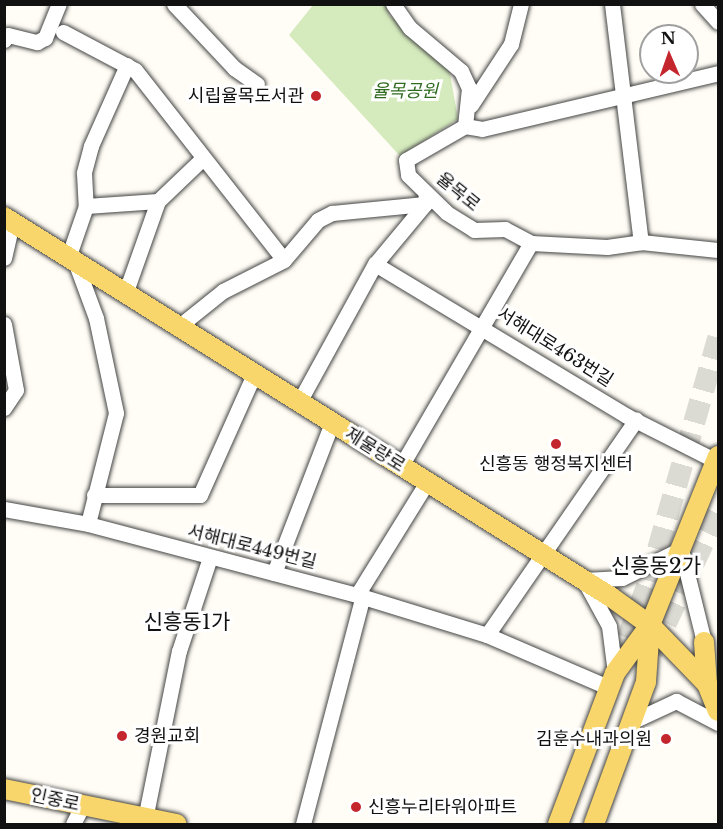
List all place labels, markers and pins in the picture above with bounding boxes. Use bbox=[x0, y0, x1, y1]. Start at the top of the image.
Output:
place label: 시립율목도서관 bbox=[188, 85, 304, 107]
marker: 시립율목도서관 bbox=[309, 89, 323, 103]
marker: 신흥동 행정복지센터 bbox=[549, 437, 563, 451]
place label: 신흥동 행정복지센터 bbox=[479, 453, 633, 475]
place label: 경원교회 bbox=[134, 725, 200, 747]
place label: 김훈수내과의원 bbox=[536, 728, 652, 750]
marker: 경원교회 bbox=[115, 729, 129, 743]
marker: 김훈수내과의원 bbox=[657, 730, 675, 748]
place label: 신흥누리타워아파트 bbox=[368, 796, 517, 818]
marker: 신흥누리타워아파트 bbox=[349, 800, 363, 814]

